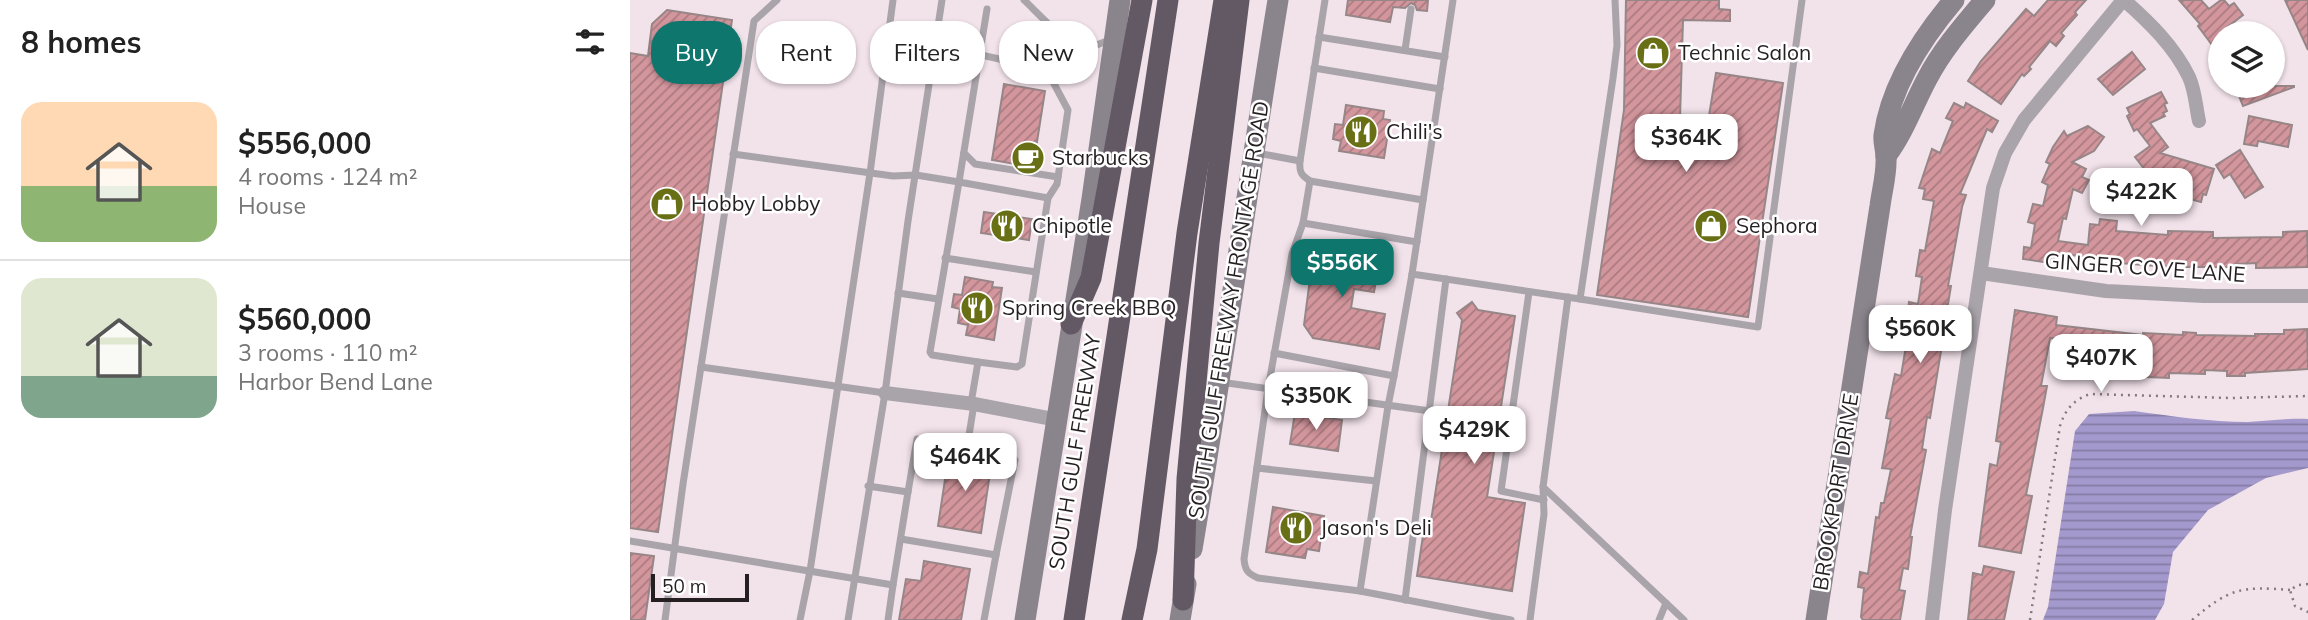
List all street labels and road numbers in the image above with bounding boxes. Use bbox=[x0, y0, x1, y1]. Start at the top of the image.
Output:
street label: SOUTH GULF FREEWAY FRONTAGE ROAD bbox=[1182, 99, 1274, 521]
street label: GINGER COVE LANE bbox=[2044, 247, 2246, 287]
street label: SOUTH GULF FREEWAY bbox=[1043, 332, 1106, 572]
street label: BROOKPORT DRIVE bbox=[1807, 391, 1863, 592]

